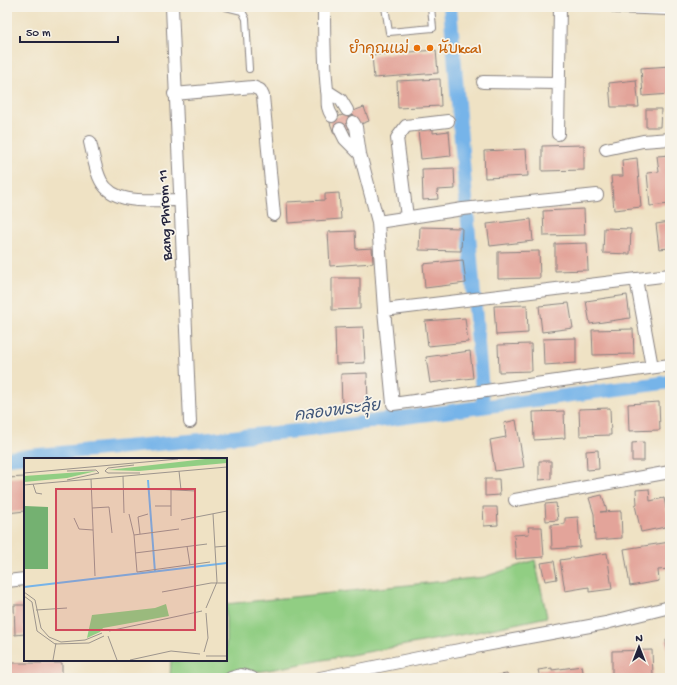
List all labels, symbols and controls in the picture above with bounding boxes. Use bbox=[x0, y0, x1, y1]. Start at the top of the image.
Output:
scale bar bbox=[20, 18, 118, 44]
text: 50 m bbox=[26, 27, 51, 41]
place label: ยำคุณแม่ bbox=[349, 38, 409, 59]
place label: นับkcal bbox=[438, 39, 482, 59]
marker: ยำคุณแม่ bbox=[412, 43, 422, 53]
marker: นับkcal bbox=[425, 43, 435, 53]
street label: Bang Phrom 11 bbox=[155, 169, 177, 262]
water label: คลองพระลุ้ย bbox=[293, 394, 383, 427]
inset map bbox=[24, 458, 227, 661]
north arrow bbox=[619, 627, 659, 667]
text: N bbox=[635, 633, 643, 645]

